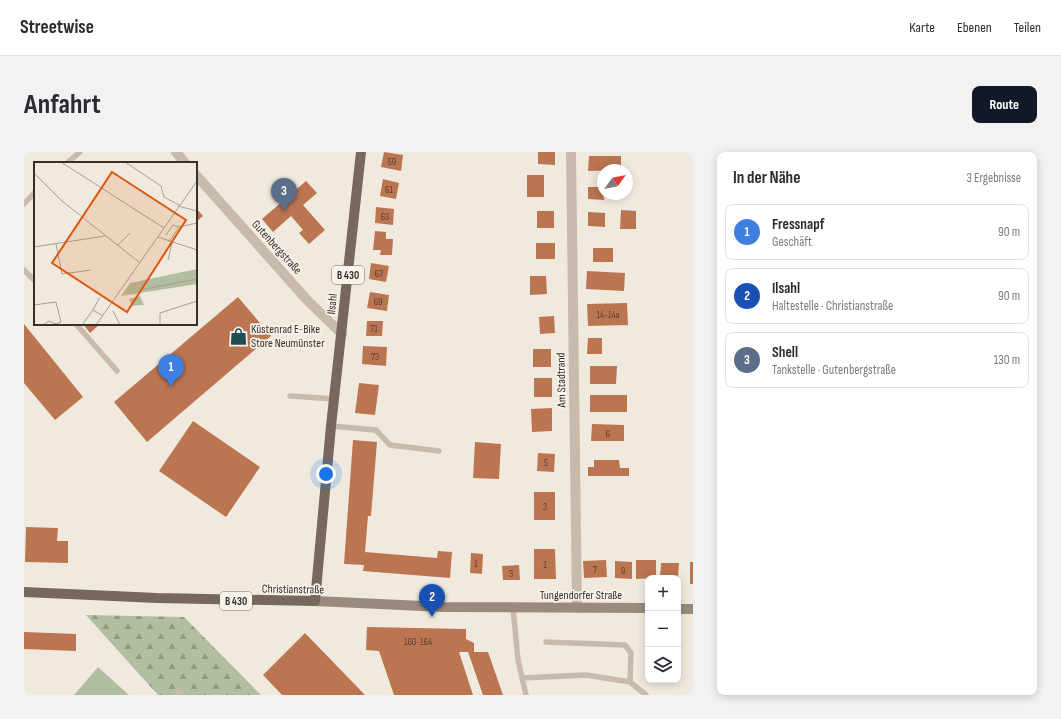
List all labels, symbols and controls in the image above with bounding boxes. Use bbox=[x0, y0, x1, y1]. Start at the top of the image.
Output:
text: Streetwise bbox=[20, 16, 94, 39]
text: Karte bbox=[909, 19, 935, 36]
text: Ebenen bbox=[957, 19, 992, 36]
text: Teilen bbox=[1014, 19, 1041, 36]
button: Route bbox=[972, 86, 1037, 123]
text: Anfahrt bbox=[24, 88, 101, 121]
house number: 59 bbox=[388, 156, 396, 168]
inset map bbox=[34, 162, 197, 325]
north arrow bbox=[597, 164, 633, 200]
text: In der Nähe bbox=[733, 168, 800, 188]
text: 3 Ergebnisse bbox=[967, 170, 1021, 186]
pin: 3 bbox=[271, 178, 297, 211]
house number: 61 bbox=[385, 184, 393, 196]
house number: 63 bbox=[381, 211, 389, 223]
text: Fressnapf bbox=[772, 215, 824, 234]
street label: Gutenbergstraße bbox=[248, 217, 305, 278]
text: 1 bbox=[744, 224, 750, 240]
text: 90 m bbox=[998, 224, 1020, 240]
text: Geschäft bbox=[772, 234, 812, 250]
road number: B 430 bbox=[332, 266, 364, 284]
house number: 67 bbox=[375, 268, 383, 280]
text: Ilsahl bbox=[772, 279, 800, 298]
text: 2 bbox=[744, 288, 750, 304]
text: 90 m bbox=[998, 288, 1020, 304]
street label: Ilsahl bbox=[324, 293, 341, 315]
house number: 69 bbox=[374, 296, 382, 308]
text: Haltestelle · Christianstraße bbox=[772, 298, 893, 314]
house number: 14-14a bbox=[597, 309, 620, 321]
place label: Küstenrad E-Bike Store Neumünster bbox=[251, 322, 325, 351]
house number: 71 bbox=[370, 323, 378, 335]
shop icon: Küstenrad E-Bike Store Neumünster bbox=[228, 326, 248, 346]
text: Shell bbox=[772, 343, 798, 362]
house number: 73 bbox=[371, 351, 379, 363]
street label: Am Stadtrand bbox=[554, 352, 569, 409]
text: 3 bbox=[744, 352, 750, 368]
text: 130 m bbox=[994, 352, 1020, 368]
pin: 1 bbox=[158, 354, 184, 387]
text: Tankstelle · Gutenbergstraße bbox=[772, 362, 896, 378]
house number: 6 bbox=[606, 428, 610, 440]
house number: 5 bbox=[544, 457, 548, 469]
your location bbox=[316, 464, 336, 484]
house number: 3 bbox=[543, 501, 547, 513]
house number: 1 bbox=[474, 558, 478, 570]
house number: 1 bbox=[543, 559, 547, 571]
house number: 7 bbox=[593, 564, 597, 576]
house number: 9 bbox=[621, 565, 625, 577]
house number: 3 bbox=[509, 568, 513, 580]
map controls bbox=[645, 575, 681, 683]
button: + bbox=[645, 575, 681, 611]
street label: Christianstraße bbox=[262, 581, 324, 598]
pin: 2 bbox=[419, 584, 445, 617]
street label: Tungendorfer Straße bbox=[540, 588, 622, 603]
road number: B 430 bbox=[220, 592, 252, 610]
button: − bbox=[645, 611, 681, 647]
house number: 160-164 bbox=[404, 636, 432, 648]
button: layers bbox=[645, 647, 681, 683]

